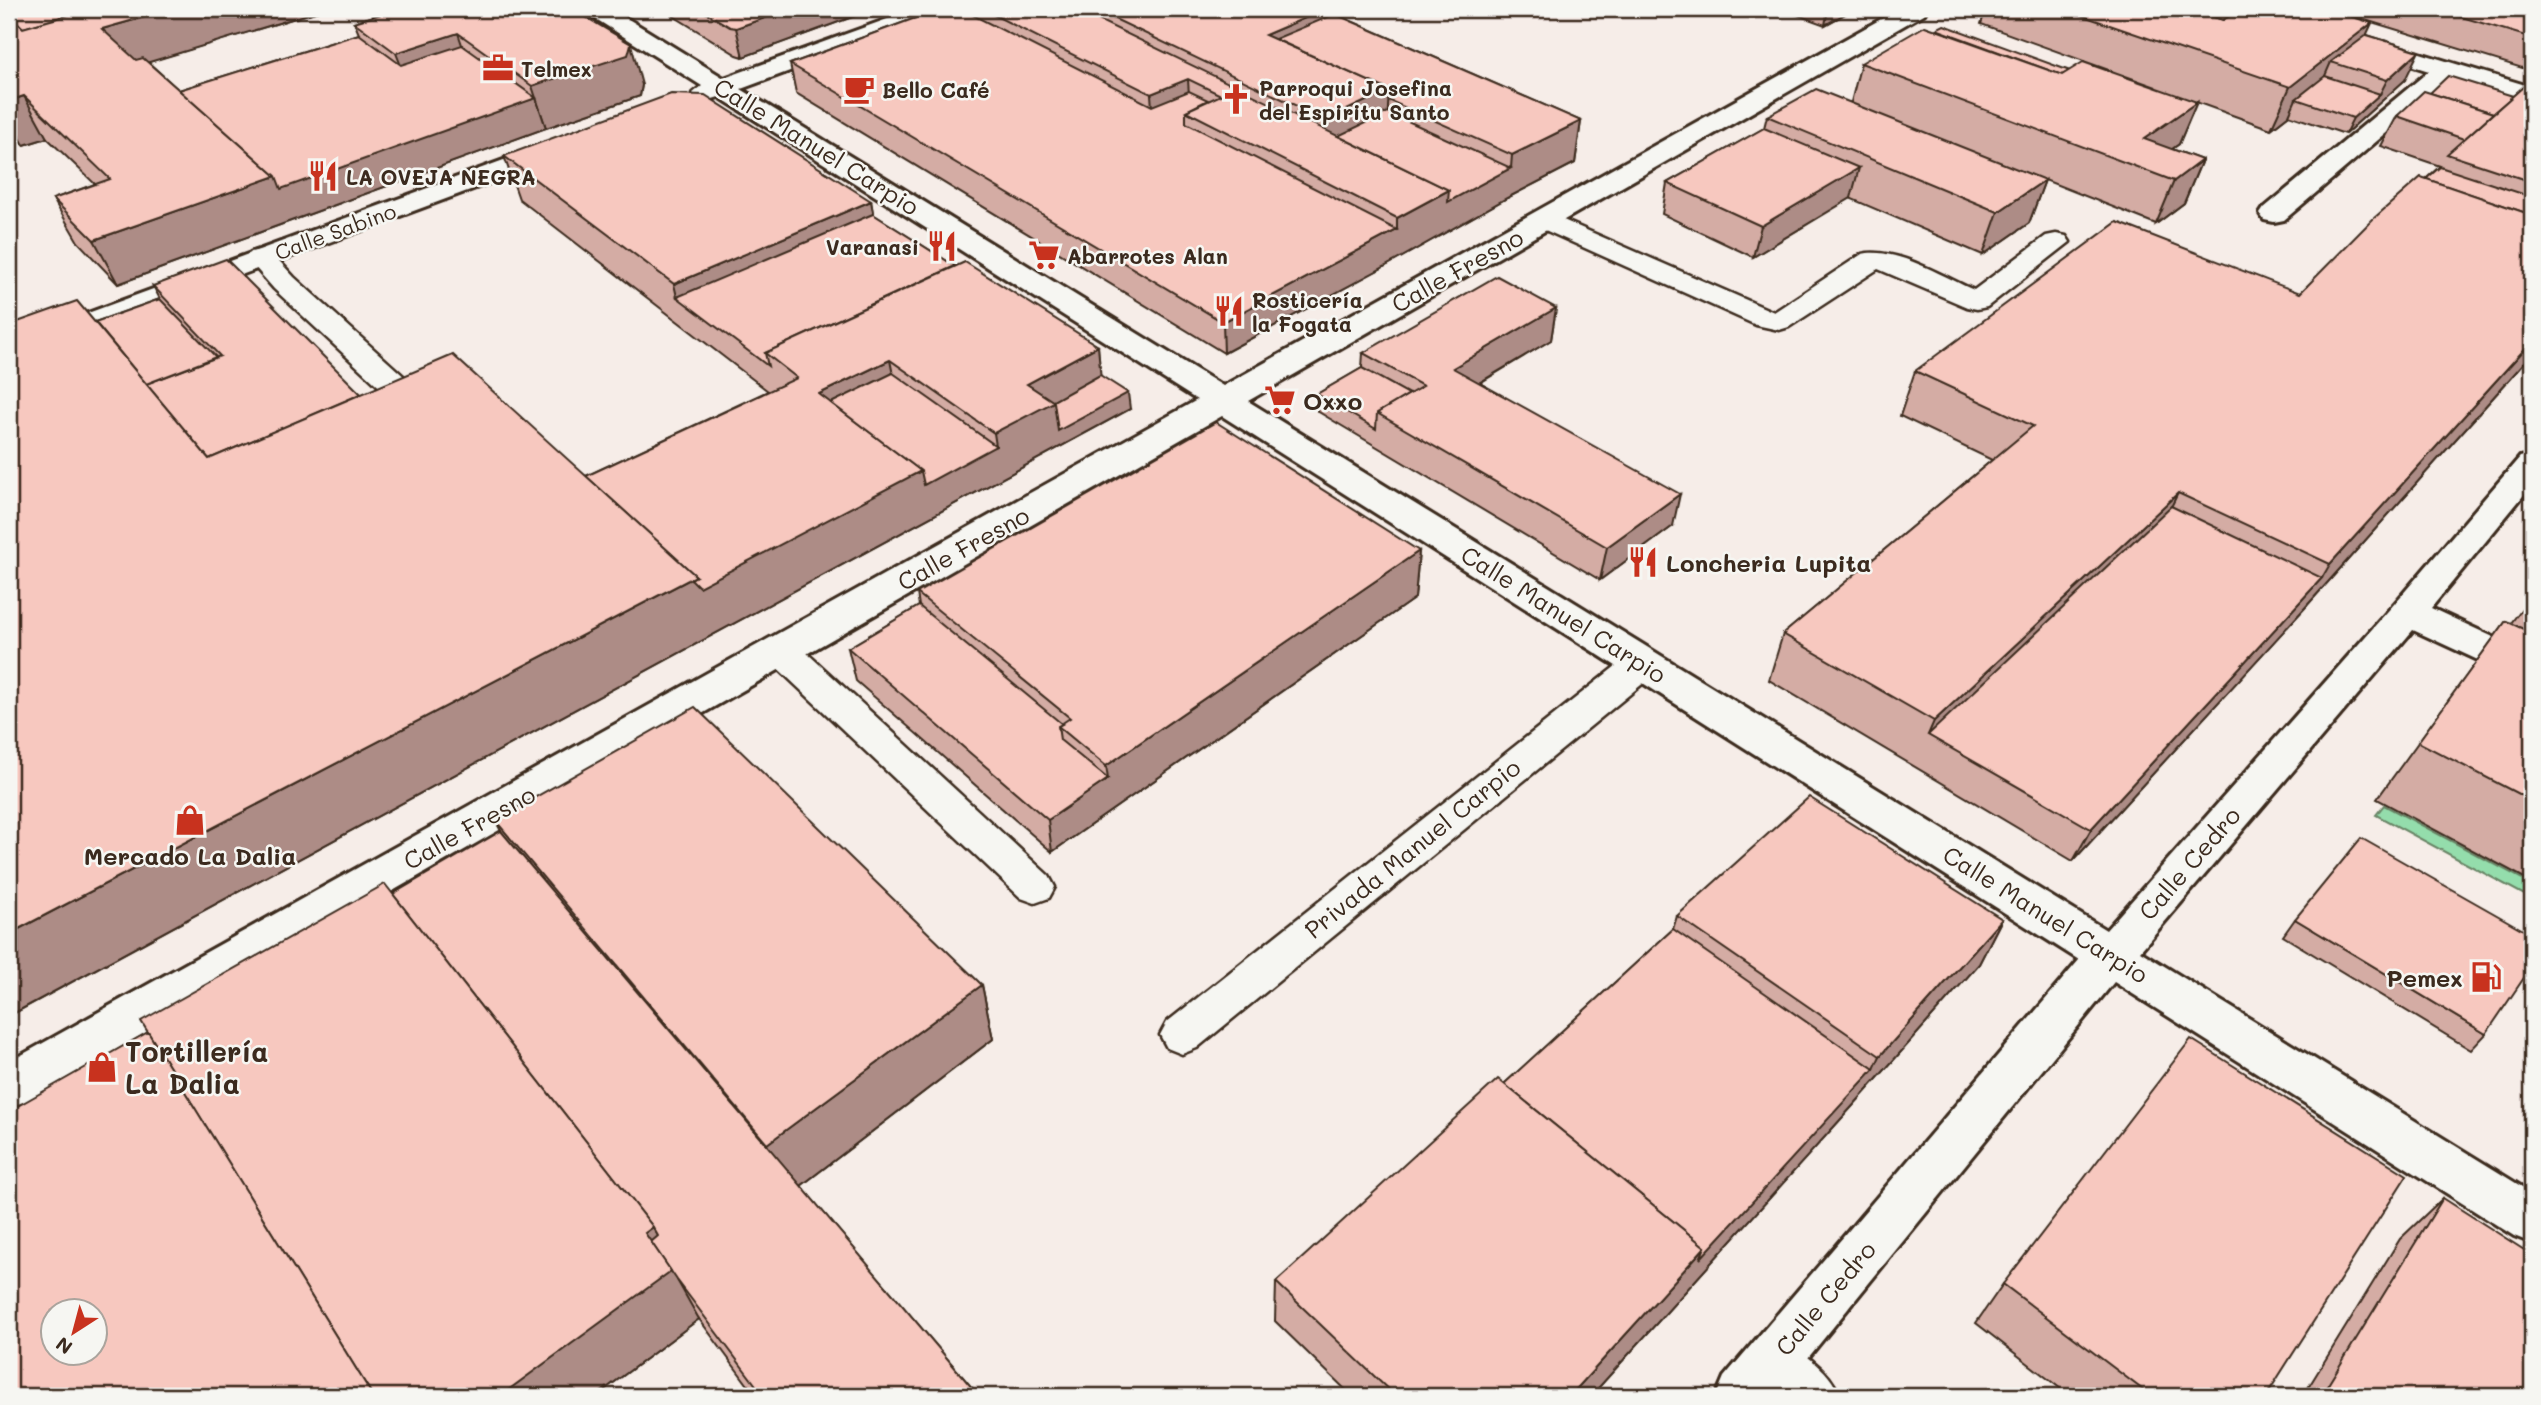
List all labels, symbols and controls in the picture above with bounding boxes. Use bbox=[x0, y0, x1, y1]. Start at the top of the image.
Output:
office icon: Telmex bbox=[481, 51, 515, 85]
place label: Telmex bbox=[521, 55, 592, 82]
street label: Calle Manuel Carpio bbox=[709, 70, 925, 222]
cafe icon: Bello Café bbox=[842, 72, 876, 106]
place label: Parroqui Josefina del Espiritu Santo bbox=[1259, 74, 1452, 125]
place label: Bello Café bbox=[882, 76, 989, 103]
church icon: Parroqui Josefina del Espiritu Santo bbox=[1219, 82, 1253, 116]
restaurant icon: LA OVEJA NEGRA bbox=[306, 159, 340, 193]
place label: LA OVEJA NEGRA bbox=[346, 163, 536, 190]
street label: Calle Sabino bbox=[271, 197, 399, 265]
street label: Calle Fresno bbox=[1386, 221, 1528, 319]
restaurant icon: Varanasi bbox=[925, 229, 959, 263]
place label: Varanasi bbox=[826, 233, 919, 260]
supermarket icon: Abarrotes Alan bbox=[1027, 238, 1061, 272]
place label: Abarrotes Alan bbox=[1067, 242, 1228, 269]
place label: Rosticería la Fogata bbox=[1252, 286, 1363, 337]
restaurant icon: Rosticería la Fogata bbox=[1212, 294, 1246, 328]
supermarket icon: Oxxo bbox=[1263, 383, 1297, 417]
place label: Oxxo bbox=[1303, 385, 1362, 416]
street label: Calle Fresno bbox=[892, 499, 1034, 597]
street label: Calle Manuel Carpio bbox=[1456, 538, 1672, 690]
restaurant icon: Loncheria Lupita bbox=[1626, 545, 1660, 579]
place label: Loncheria Lupita bbox=[1666, 547, 1871, 578]
street label: Privada Manuel Carpio bbox=[1298, 751, 1526, 945]
street label: Calle Fresno bbox=[398, 778, 540, 876]
street label: Calle Cedro bbox=[2131, 800, 2247, 926]
shop icon: Mercado La Dalia bbox=[173, 803, 207, 837]
street label: Calle Manuel Carpio bbox=[1938, 838, 2154, 990]
place label: Mercado La Dalia bbox=[84, 840, 296, 871]
fuel station icon: Pemex bbox=[2469, 960, 2503, 994]
place label: Pemex bbox=[2386, 962, 2463, 993]
place label: Tortillería La Dalia bbox=[125, 1033, 268, 1101]
shop icon: Tortillería La Dalia bbox=[85, 1050, 119, 1084]
street label: Calle Cedro bbox=[1768, 1234, 1882, 1362]
north arrow bbox=[38, 1296, 108, 1366]
text: N bbox=[51, 1332, 77, 1361]

